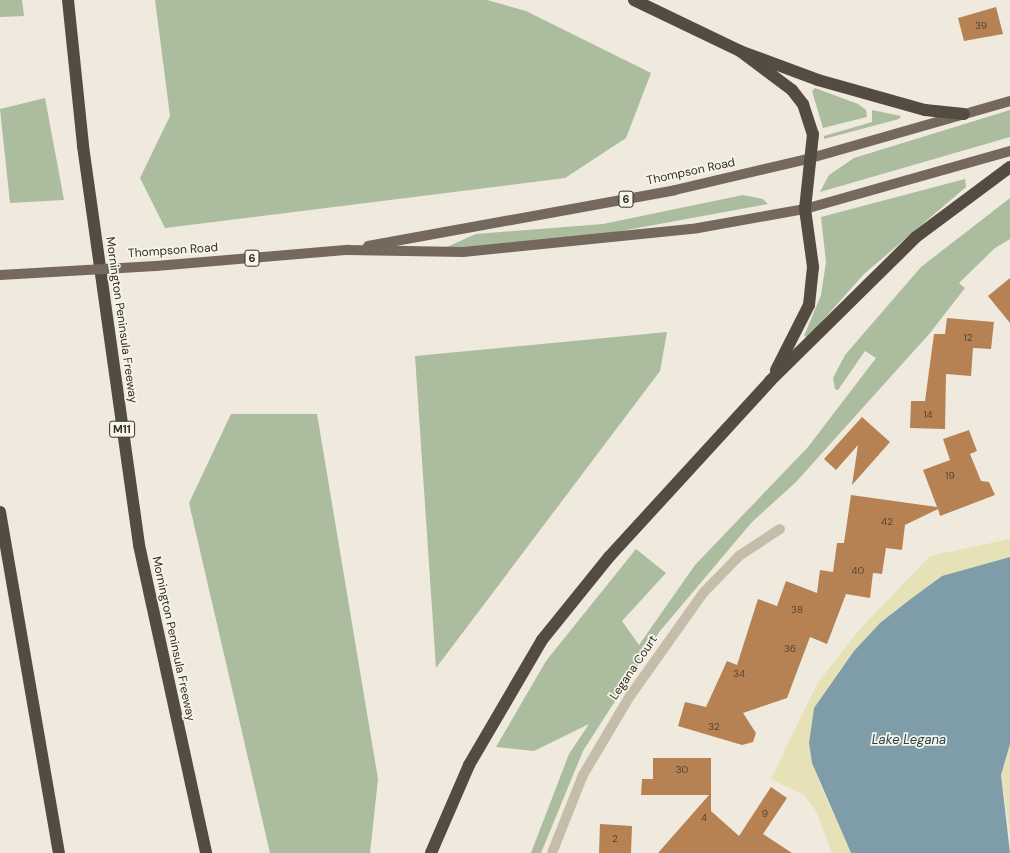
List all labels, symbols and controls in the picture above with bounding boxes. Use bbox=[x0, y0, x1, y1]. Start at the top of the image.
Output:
house number: 39 bbox=[975, 20, 987, 32]
street label: Thompson Road bbox=[645, 156, 737, 188]
road number: 6 bbox=[618, 190, 634, 208]
street label: Mornington Peninsula Freeway bbox=[102, 236, 140, 404]
street label: Thompson Road bbox=[128, 241, 218, 261]
road number: 6 bbox=[244, 249, 260, 267]
house number: 12 bbox=[964, 332, 972, 344]
house number: 14 bbox=[923, 409, 933, 421]
road number: M11 bbox=[109, 420, 135, 438]
house number: 19 bbox=[945, 470, 955, 482]
house number: 42 bbox=[881, 516, 893, 528]
street label: Mornington Peninsula Freeway bbox=[148, 555, 198, 723]
house number: 40 bbox=[852, 565, 864, 577]
house number: 38 bbox=[791, 604, 803, 616]
street label: Legana Court bbox=[607, 633, 661, 703]
house number: 36 bbox=[784, 643, 796, 655]
house number: 34 bbox=[733, 668, 745, 680]
house number: 32 bbox=[708, 721, 720, 733]
water label: Lake Legana bbox=[872, 732, 946, 748]
house number: 30 bbox=[676, 764, 688, 776]
house number: 9 bbox=[762, 808, 768, 820]
house number: 4 bbox=[701, 812, 707, 824]
house number: 2 bbox=[612, 833, 618, 845]

